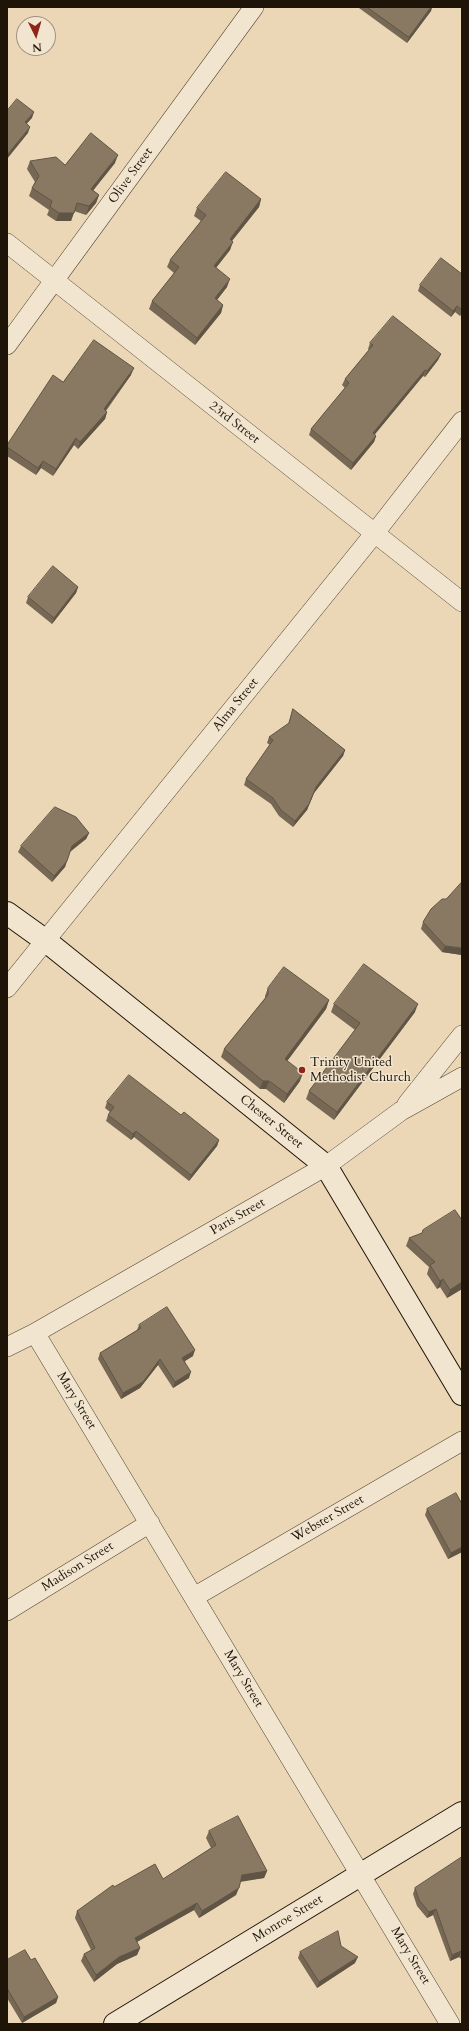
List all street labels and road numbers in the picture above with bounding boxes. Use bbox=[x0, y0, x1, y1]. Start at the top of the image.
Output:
street label: Olive Street bbox=[105, 145, 157, 207]
street label: 23rd Street bbox=[206, 398, 262, 448]
street label: Alma Street bbox=[210, 675, 262, 735]
street label: Chester Street bbox=[236, 1092, 306, 1152]
street label: Paris Street bbox=[208, 1195, 268, 1239]
street label: Mary Street bbox=[53, 1369, 99, 1433]
street label: Webster Street bbox=[289, 1492, 367, 1546]
street label: Madison Street bbox=[39, 1539, 117, 1595]
street label: Mary Street bbox=[220, 1647, 266, 1711]
street label: Monroe Street bbox=[250, 1892, 326, 1946]
street label: Mary Street bbox=[387, 1924, 433, 1988]

